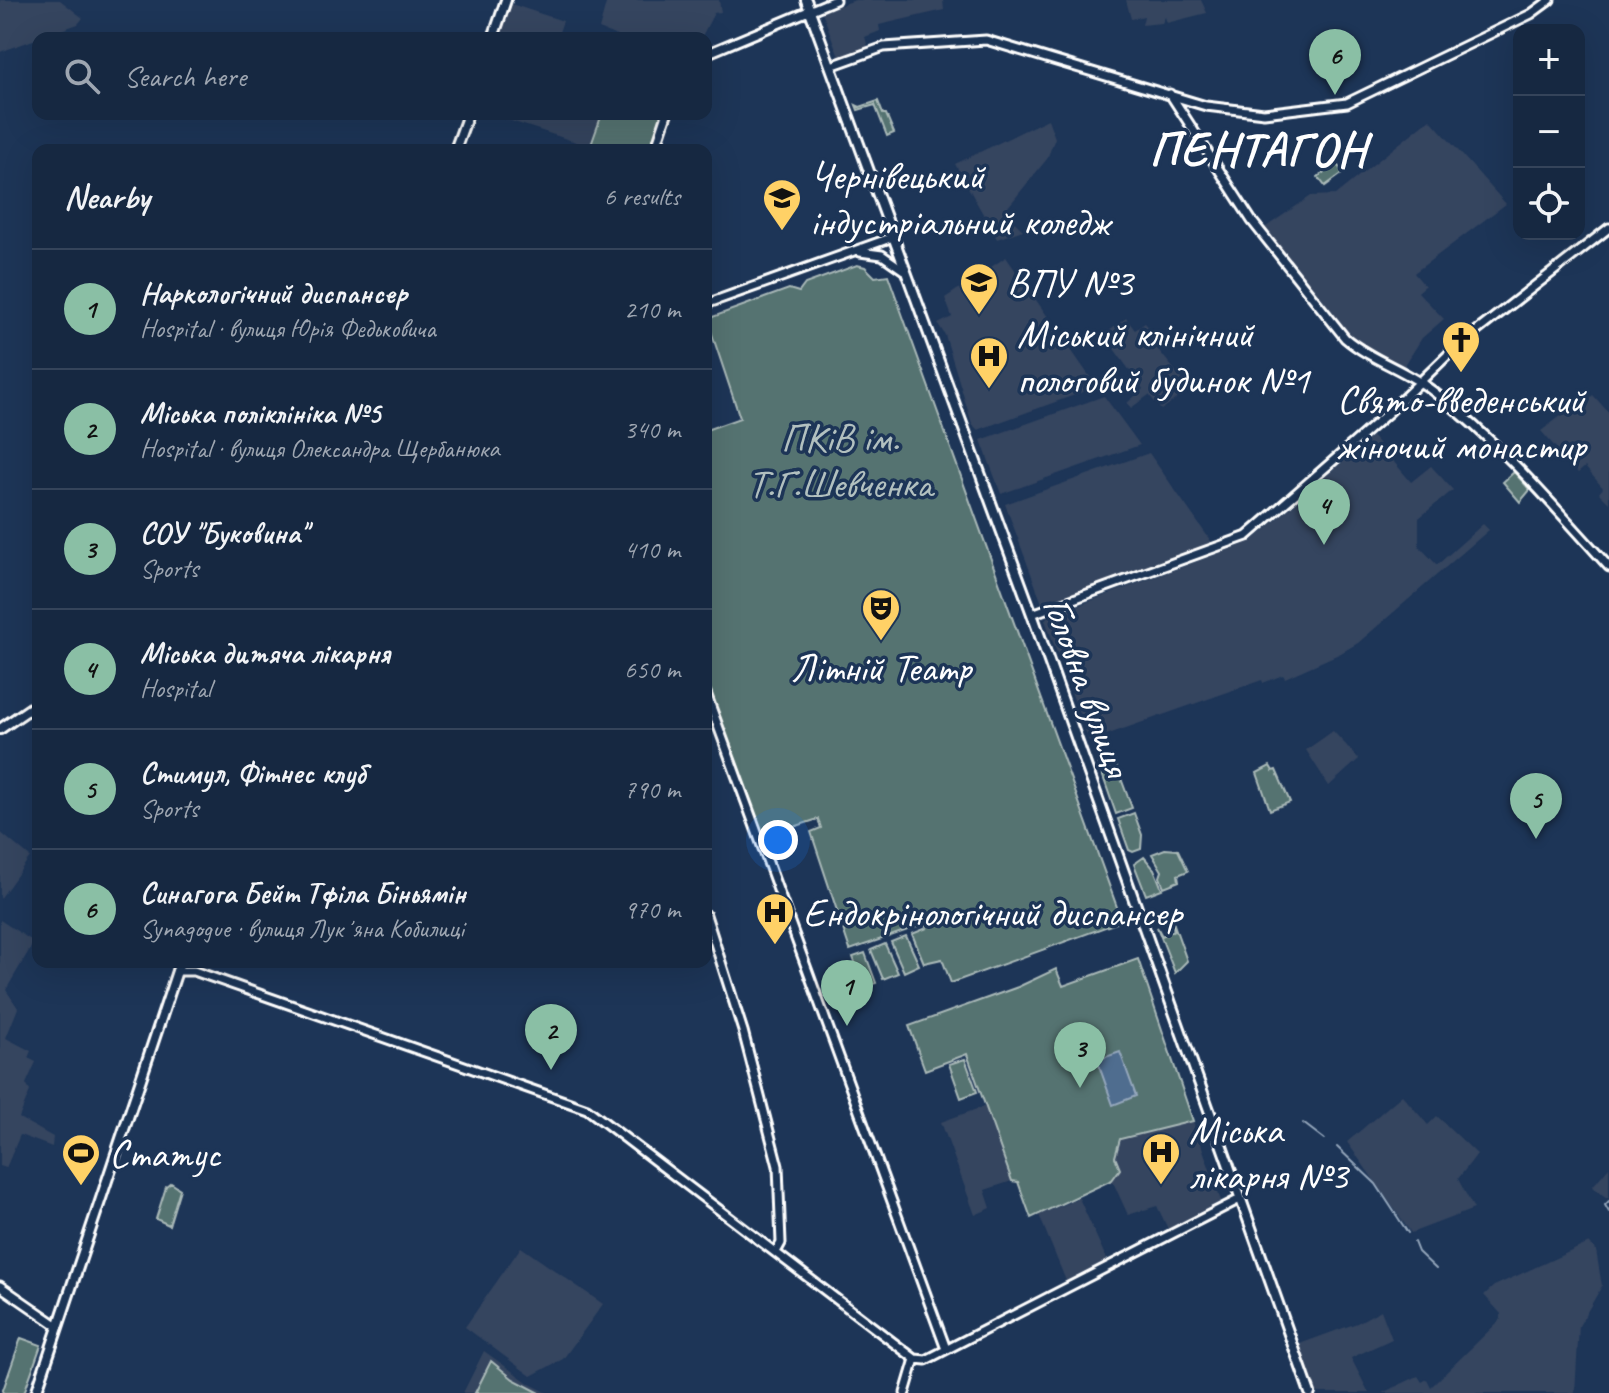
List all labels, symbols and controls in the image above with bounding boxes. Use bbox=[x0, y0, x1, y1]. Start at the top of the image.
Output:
map controls bbox=[1513, 24, 1585, 240]
button: + bbox=[1513, 24, 1585, 96]
pin: 6 bbox=[1309, 29, 1361, 95]
search box bbox=[32, 32, 712, 120]
icon: search bbox=[60, 54, 104, 98]
text: Search here bbox=[124, 57, 246, 95]
button: − bbox=[1513, 96, 1585, 168]
district label: ПЕНТАГОН bbox=[1149, 119, 1373, 179]
place label: Чернівецький індустріальний коледж bbox=[810, 151, 1114, 247]
button: locate bbox=[1513, 168, 1585, 240]
text: Nearby bbox=[64, 175, 150, 218]
school or university icon: Чернівецький індустріальний коледж bbox=[761, 177, 803, 232]
text: 6 results bbox=[604, 180, 680, 213]
place label: ВПУ №3 bbox=[1007, 258, 1136, 308]
school or university icon: ВПУ №3 bbox=[958, 261, 1000, 316]
text: Наркологічний диспансер bbox=[140, 274, 407, 312]
text: 1 bbox=[84, 293, 96, 326]
text: 210 m bbox=[624, 293, 680, 326]
place label: Міський клінічний пологовий будинок №1 bbox=[1017, 309, 1311, 405]
text: Hospital · вулиця Юрія Федьковича bbox=[140, 312, 436, 345]
church icon: Свято-введенський жіночий монастир bbox=[1440, 319, 1482, 374]
hospital icon: Міський клінічний пологовий будинок №1 bbox=[968, 335, 1010, 390]
place label: Свято-введенський жіночий монастир bbox=[1336, 375, 1589, 471]
text: Міська поліклініка №5 bbox=[140, 394, 380, 432]
text: 2 bbox=[84, 413, 96, 446]
text: 340 m bbox=[624, 413, 680, 446]
park label: ПКіВ ім. Т.Г.Шевченка bbox=[748, 413, 936, 509]
text: Hospital · вулиця Олександра Щербанюка bbox=[140, 432, 500, 465]
pin: 4 bbox=[1298, 479, 1350, 545]
text: СОУ "Буковина" bbox=[140, 514, 307, 552]
text: 3 bbox=[84, 533, 96, 566]
text: 410 m bbox=[624, 533, 680, 566]
text: Sports bbox=[140, 552, 198, 585]
theatre icon: Літній Театр bbox=[860, 587, 902, 642]
street label: Головна вулиця bbox=[1031, 590, 1144, 786]
text: Міська дитяча лікарня bbox=[140, 634, 390, 672]
place label: Літній Театр bbox=[791, 643, 974, 693]
text: 4 bbox=[84, 653, 96, 686]
text: 650 m bbox=[624, 653, 680, 686]
text: Hospital bbox=[140, 672, 211, 705]
text: Стимул, Фітнес клуб bbox=[140, 754, 366, 792]
text: 5 bbox=[84, 773, 96, 806]
text: 790 m bbox=[624, 773, 680, 806]
pin: 5 bbox=[1510, 773, 1562, 839]
text: Sports bbox=[140, 792, 198, 825]
your location bbox=[758, 820, 798, 860]
text: Синагога Бейт Тфіла Біньямін bbox=[140, 874, 466, 912]
place label: Ендокрінологічний диспансер bbox=[803, 888, 1185, 938]
hospital icon: Ендокрінологічний диспансер bbox=[754, 891, 796, 946]
text: 6 bbox=[84, 893, 96, 926]
text: 970 m bbox=[624, 893, 680, 926]
text: Synagogue · вулиця Лукʼяна Кобилиці bbox=[140, 912, 464, 945]
pin: 1 bbox=[821, 960, 873, 1026]
pin: 2 bbox=[525, 1004, 577, 1070]
pin: 3 bbox=[1054, 1022, 1106, 1088]
place label: Міська лікарня №3 bbox=[1189, 1105, 1351, 1201]
place label: Статус bbox=[109, 1129, 221, 1179]
hospital icon: Міська лікарня №3 bbox=[1140, 1131, 1182, 1186]
sports icon: Статус bbox=[60, 1132, 102, 1187]

